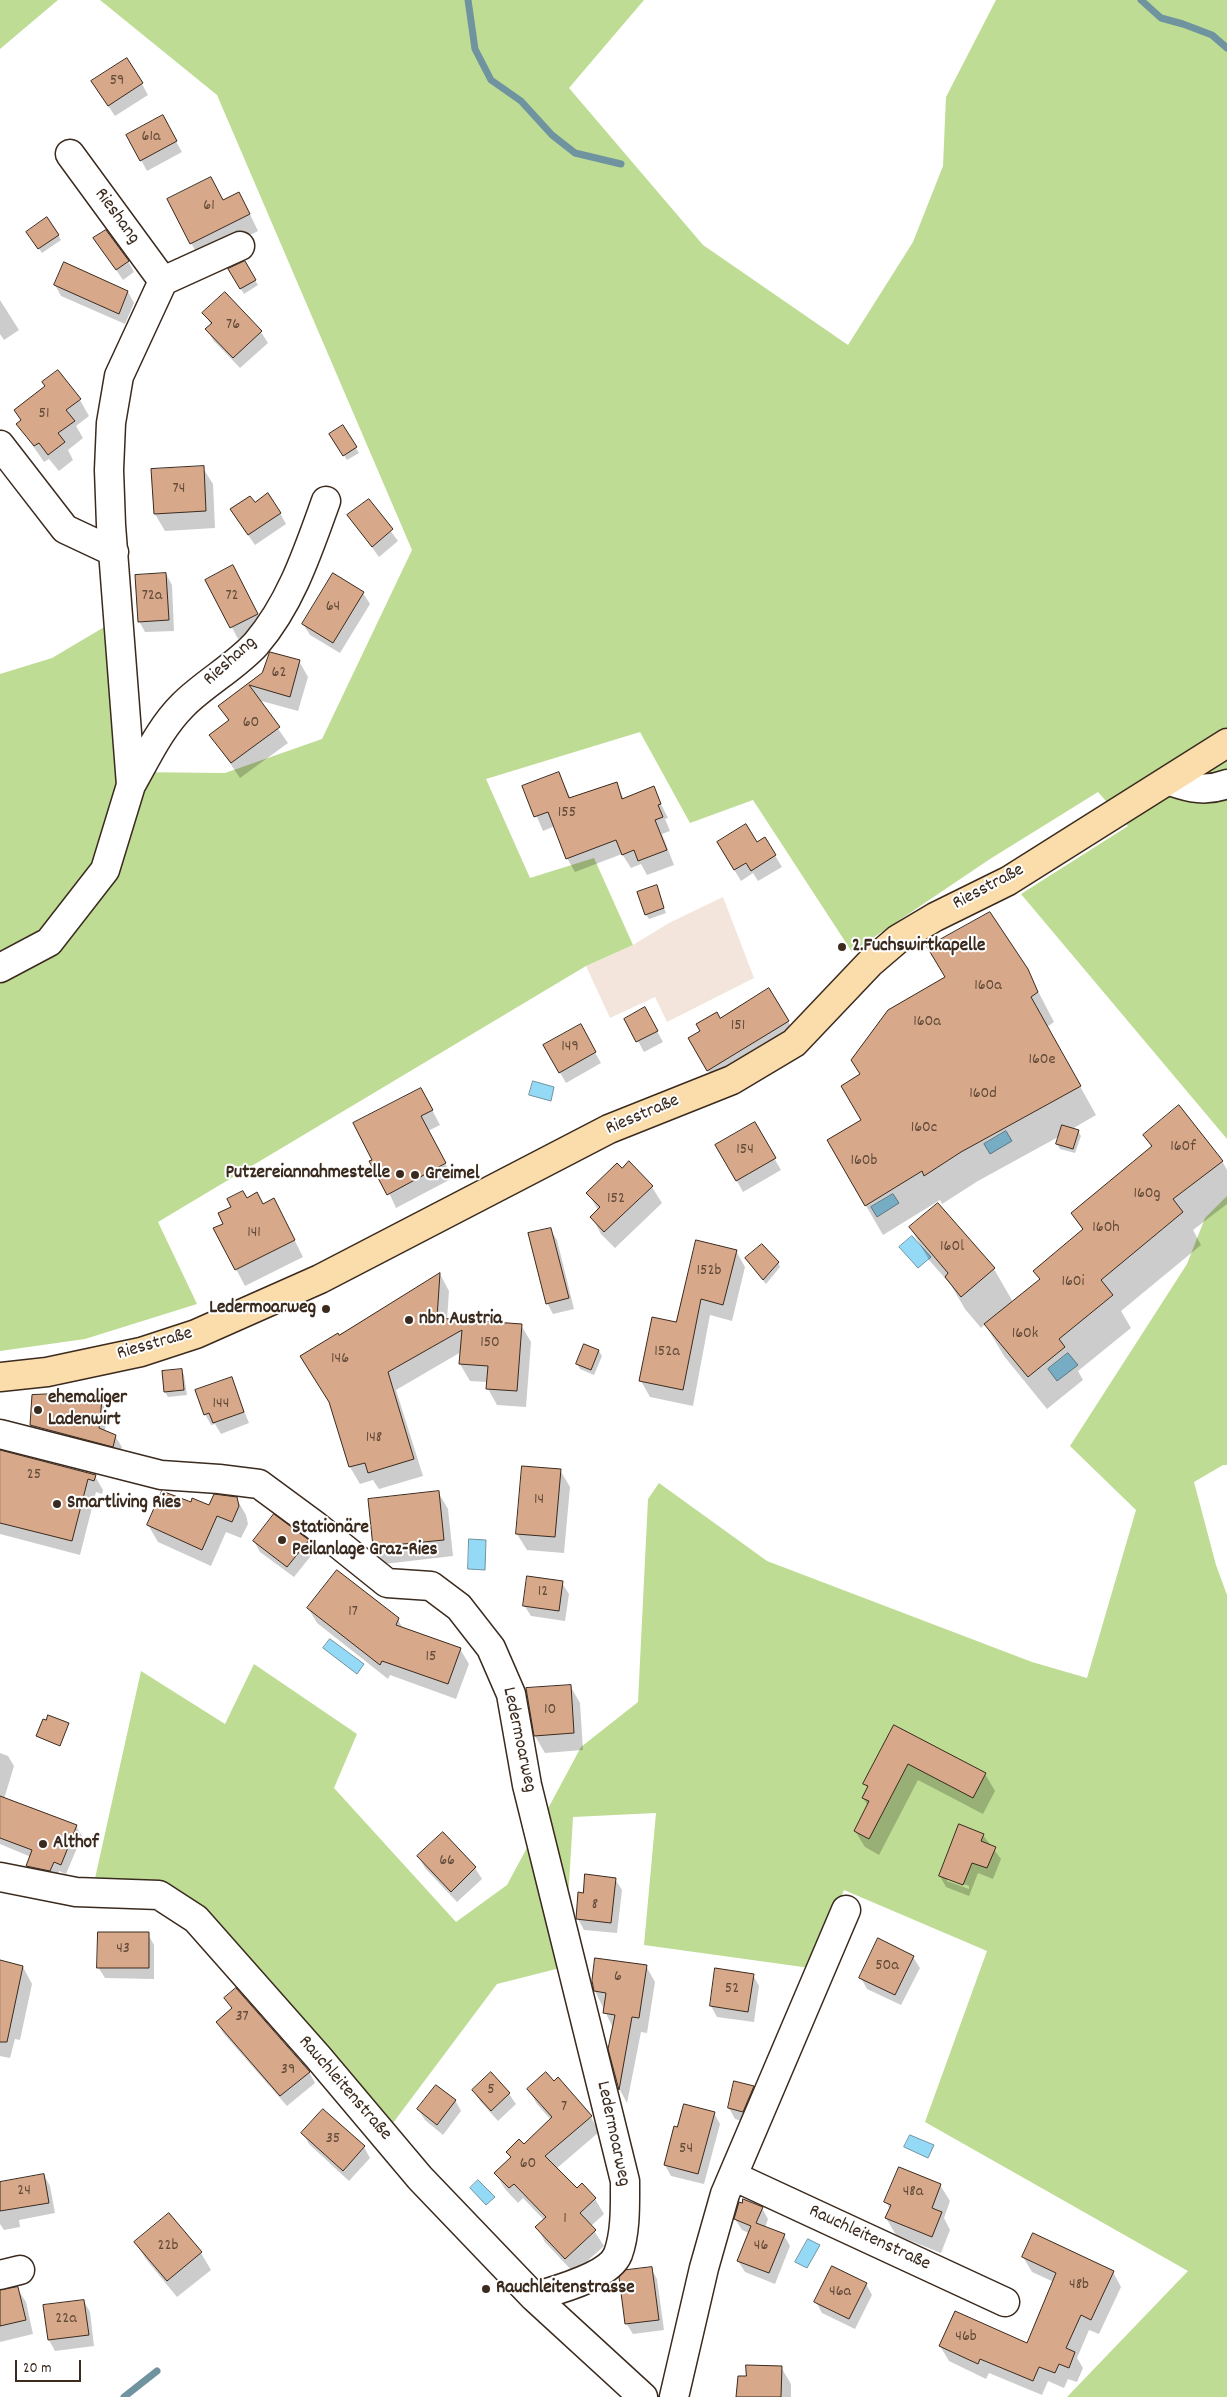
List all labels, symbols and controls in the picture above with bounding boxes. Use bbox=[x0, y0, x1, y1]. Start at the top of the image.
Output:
house number: 59 bbox=[110, 72, 124, 92]
house number: 61a bbox=[142, 128, 160, 148]
street label: Rieshang bbox=[88, 184, 144, 250]
house number: 61 bbox=[203, 197, 215, 217]
house number: 76 bbox=[226, 316, 240, 336]
house number: 51 bbox=[39, 405, 49, 425]
house number: 74 bbox=[173, 480, 185, 500]
house number: 72a bbox=[142, 587, 162, 607]
house number: 72 bbox=[225, 587, 239, 607]
house number: 64 bbox=[326, 598, 340, 618]
street label: Rieshang bbox=[200, 632, 262, 692]
house number: 62 bbox=[272, 664, 286, 684]
house number: 60 bbox=[243, 714, 259, 734]
house number: 155 bbox=[558, 804, 576, 824]
street label: Riesstraße bbox=[949, 860, 1029, 916]
place label: 2.Fuchswirtkapelle bbox=[852, 936, 985, 958]
marker: 2.Fuchswirtkapelle bbox=[836, 941, 848, 953]
house number: 160a bbox=[974, 977, 1002, 997]
house number: 160a bbox=[913, 1013, 941, 1033]
house number: 151 bbox=[731, 1017, 745, 1037]
house number: 149 bbox=[561, 1038, 579, 1058]
house number: 160e bbox=[1028, 1051, 1056, 1071]
house number: 160d bbox=[969, 1085, 997, 1105]
street label: Riesstraße bbox=[603, 1090, 683, 1142]
house number: 160c bbox=[911, 1119, 937, 1139]
house number: 160f bbox=[1170, 1138, 1196, 1158]
house number: 154 bbox=[736, 1141, 754, 1161]
house number: 160b bbox=[851, 1152, 877, 1172]
place label: Putzereiannahmestelle bbox=[225, 1163, 390, 1185]
place label: Greimel bbox=[425, 1164, 479, 1186]
marker: Putzereiannahmestelle bbox=[394, 1168, 406, 1180]
marker: Greimel bbox=[409, 1169, 421, 1181]
house number: 160g bbox=[1133, 1185, 1161, 1205]
house number: 152 bbox=[607, 1190, 625, 1210]
house number: 160h bbox=[1092, 1219, 1120, 1239]
house number: 141 bbox=[247, 1224, 261, 1244]
house number: 160l bbox=[940, 1238, 964, 1258]
house number: 152b bbox=[697, 1262, 721, 1282]
house number: 160i bbox=[1062, 1273, 1084, 1293]
place label: Ledermoarweg bbox=[209, 1298, 316, 1320]
marker: Ledermoarweg bbox=[320, 1303, 332, 1315]
place label: nbn Austria bbox=[419, 1309, 502, 1331]
marker: nbn Austria bbox=[403, 1314, 415, 1326]
street label: Riesstraße bbox=[115, 1323, 195, 1367]
house number: 160k bbox=[1012, 1325, 1038, 1345]
house number: 150 bbox=[480, 1334, 500, 1354]
house number: 152a bbox=[654, 1343, 680, 1363]
house number: 146 bbox=[331, 1350, 349, 1370]
place label: ehemaliger Ladenwirt bbox=[48, 1388, 127, 1432]
house number: 144 bbox=[213, 1395, 229, 1415]
marker: ehemaliger Ladenwirt bbox=[32, 1404, 44, 1416]
house number: 148 bbox=[366, 1429, 382, 1449]
house number: 25 bbox=[27, 1466, 41, 1486]
house number: 14 bbox=[534, 1491, 544, 1511]
place label: Smartliving Ries bbox=[67, 1493, 181, 1515]
marker: Smartliving Ries bbox=[51, 1498, 63, 1510]
place label: Stationäre Peilanlage Graz-Ries bbox=[292, 1518, 438, 1562]
marker: Stationäre Peilanlage Graz-Ries bbox=[276, 1534, 288, 1546]
house number: 12 bbox=[538, 1583, 548, 1603]
house number: 17 bbox=[348, 1603, 358, 1623]
house number: 15 bbox=[426, 1648, 436, 1668]
street label: Ledermoarweg bbox=[496, 1685, 540, 1795]
house number: 10 bbox=[544, 1701, 556, 1721]
place label: Althof bbox=[53, 1833, 99, 1855]
marker: Althof bbox=[37, 1838, 49, 1850]
house number: 66 bbox=[439, 1852, 455, 1872]
house number: 8 bbox=[592, 1896, 598, 1916]
house number: 43 bbox=[116, 1940, 130, 1960]
house number: 50a bbox=[875, 1957, 899, 1977]
house number: 6 bbox=[614, 1968, 622, 1988]
house number: 52 bbox=[725, 1980, 739, 2000]
house number: 37 bbox=[235, 2008, 249, 2028]
street label: Rauchleitenstraße bbox=[292, 2032, 396, 2146]
house number: 39 bbox=[281, 2061, 295, 2081]
street label: Ledermoarweg bbox=[590, 2079, 634, 2189]
house number: 5 bbox=[487, 2081, 495, 2101]
house number: 7 bbox=[561, 2098, 567, 2118]
house number: 35 bbox=[326, 2130, 340, 2150]
house number: 54 bbox=[679, 2140, 693, 2160]
house number: 60 bbox=[520, 2155, 536, 2175]
house number: 24 bbox=[17, 2182, 31, 2202]
house number: 48a bbox=[903, 2183, 923, 2203]
street label: Rauchleitenstraße bbox=[805, 2201, 933, 2277]
house number: 1 bbox=[563, 2210, 567, 2230]
house number: 22b bbox=[158, 2237, 178, 2257]
house number: 46 bbox=[754, 2237, 768, 2257]
house number: 48b bbox=[1069, 2276, 1089, 2296]
place label: Rauchleitenstrasse bbox=[496, 2278, 635, 2300]
marker: Rauchleitenstrasse bbox=[480, 2283, 492, 2295]
house number: 46a bbox=[829, 2283, 851, 2303]
house number: 22a bbox=[55, 2310, 77, 2330]
house number: 46b bbox=[955, 2328, 977, 2348]
scale bar bbox=[18, 2350, 84, 2382]
text: 20 m bbox=[23, 2358, 51, 2380]

